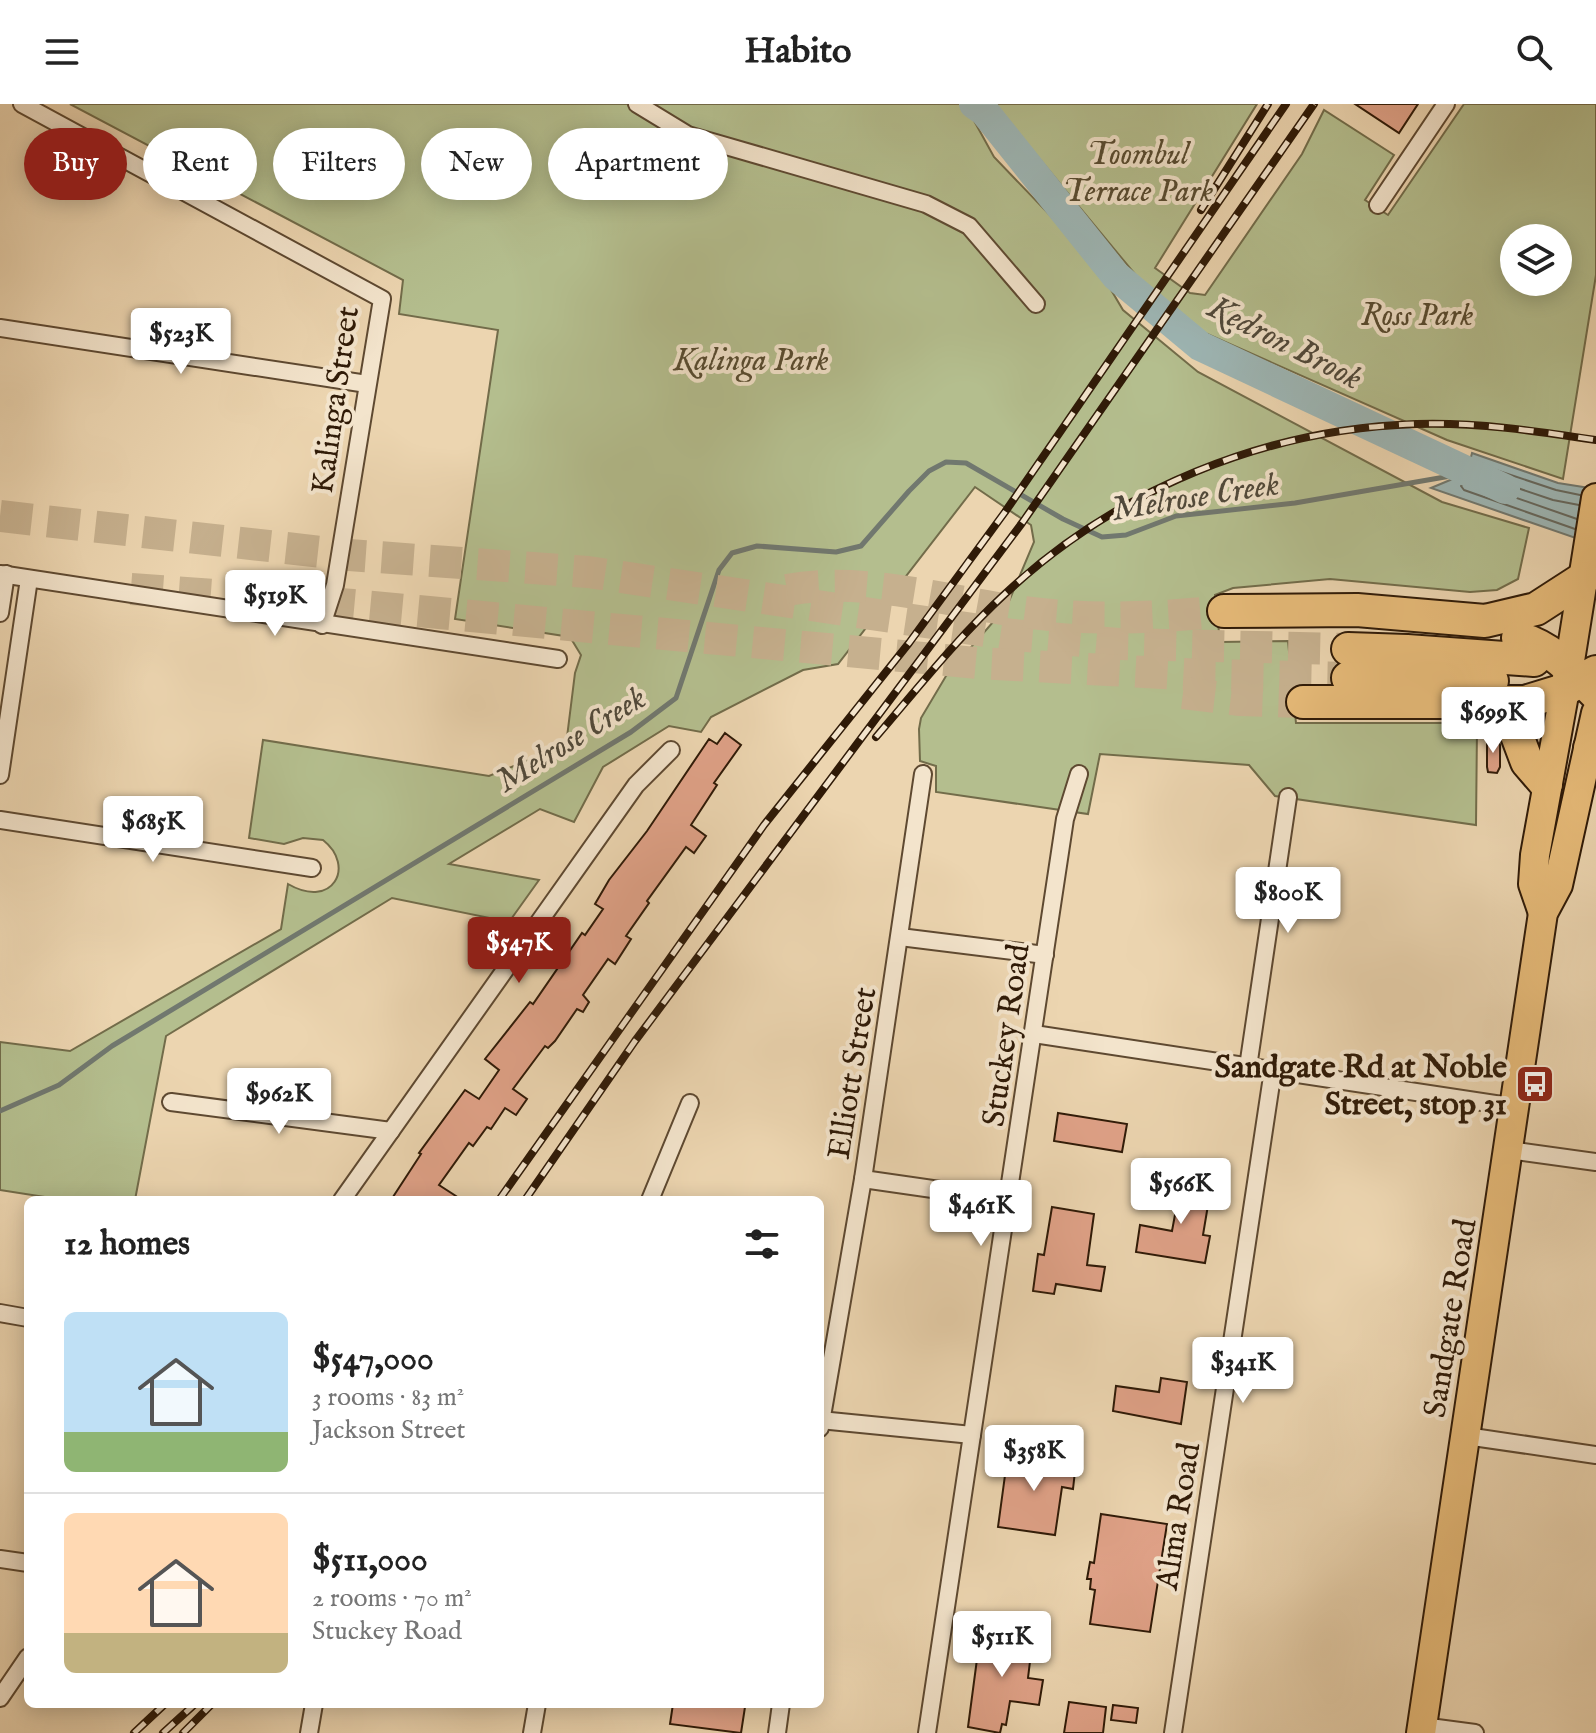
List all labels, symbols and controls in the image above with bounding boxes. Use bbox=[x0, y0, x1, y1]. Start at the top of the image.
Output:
text: Habito bbox=[745, 29, 851, 75]
icon: menu bbox=[40, 30, 84, 74]
icon: search bbox=[1512, 30, 1556, 74]
chip: Buy bbox=[24, 128, 127, 200]
chip: Rent bbox=[143, 128, 257, 200]
chip: Filters bbox=[273, 128, 405, 200]
chip: New bbox=[421, 128, 532, 200]
chip: Apartment bbox=[548, 128, 728, 200]
park label: Toombul Terrace Park bbox=[1063, 135, 1213, 213]
map controls bbox=[1500, 224, 1572, 296]
button: layers bbox=[1500, 224, 1572, 296]
water label: Kedron Brook bbox=[1200, 286, 1370, 401]
park label: Ross Park bbox=[1361, 296, 1473, 337]
street label: Kalinga Street bbox=[303, 304, 370, 497]
pin: $523K bbox=[125, 308, 237, 376]
text: $523K bbox=[149, 317, 213, 350]
park label: Kalinga Park bbox=[672, 341, 829, 382]
water label: Melrose Creek bbox=[1108, 463, 1283, 532]
pin: $519K bbox=[219, 570, 331, 638]
text: $519K bbox=[243, 579, 307, 612]
water label: Melrose Creek bbox=[488, 677, 655, 803]
pin: $699K bbox=[1437, 687, 1549, 755]
text: $699K bbox=[1460, 696, 1526, 729]
pin: $685K bbox=[97, 796, 209, 864]
text: $685K bbox=[121, 805, 185, 838]
pin: $800K bbox=[1232, 867, 1344, 935]
text: $800K bbox=[1254, 876, 1322, 909]
pin: $547K bbox=[463, 917, 575, 985]
text: $547K bbox=[486, 926, 552, 959]
street label: Stuckey Road bbox=[974, 940, 1041, 1129]
street label: Elliott Street bbox=[820, 984, 887, 1162]
place label: Sandgate Rd at Noble Street, stop 31 bbox=[1215, 1048, 1507, 1126]
bus stop icon: Sandgate Rd at Noble Street, stop 31 bbox=[1514, 1063, 1556, 1105]
pin: $962K bbox=[223, 1068, 335, 1136]
text: $962K bbox=[245, 1077, 313, 1110]
pin: $566K bbox=[1125, 1158, 1237, 1226]
text: $566K bbox=[1149, 1167, 1213, 1200]
pin: $461K bbox=[925, 1180, 1037, 1248]
text: $461K bbox=[948, 1189, 1014, 1222]
street label: Sandgate Road bbox=[1416, 1215, 1488, 1421]
icon: filters bbox=[740, 1222, 784, 1266]
text: 12 homes bbox=[64, 1223, 190, 1266]
pin: $341K bbox=[1187, 1337, 1299, 1405]
text: $547,000 bbox=[312, 1338, 434, 1381]
icon: home bbox=[128, 1344, 224, 1440]
text: $341K bbox=[1210, 1346, 1276, 1379]
text: 3 rooms · 83 m² bbox=[312, 1381, 464, 1414]
text: Jackson Street bbox=[312, 1414, 465, 1447]
pin: $358K bbox=[978, 1425, 1090, 1493]
text: $358K bbox=[1003, 1434, 1065, 1467]
street label: Alma Road bbox=[1147, 1439, 1211, 1594]
text: $511,000 bbox=[312, 1539, 428, 1582]
icon: home bbox=[128, 1545, 224, 1641]
text: 2 rooms · 70 m² bbox=[312, 1582, 472, 1615]
pin: $511K bbox=[946, 1611, 1058, 1679]
text: Stuckey Road bbox=[312, 1615, 462, 1648]
text: $511K bbox=[971, 1620, 1033, 1653]

